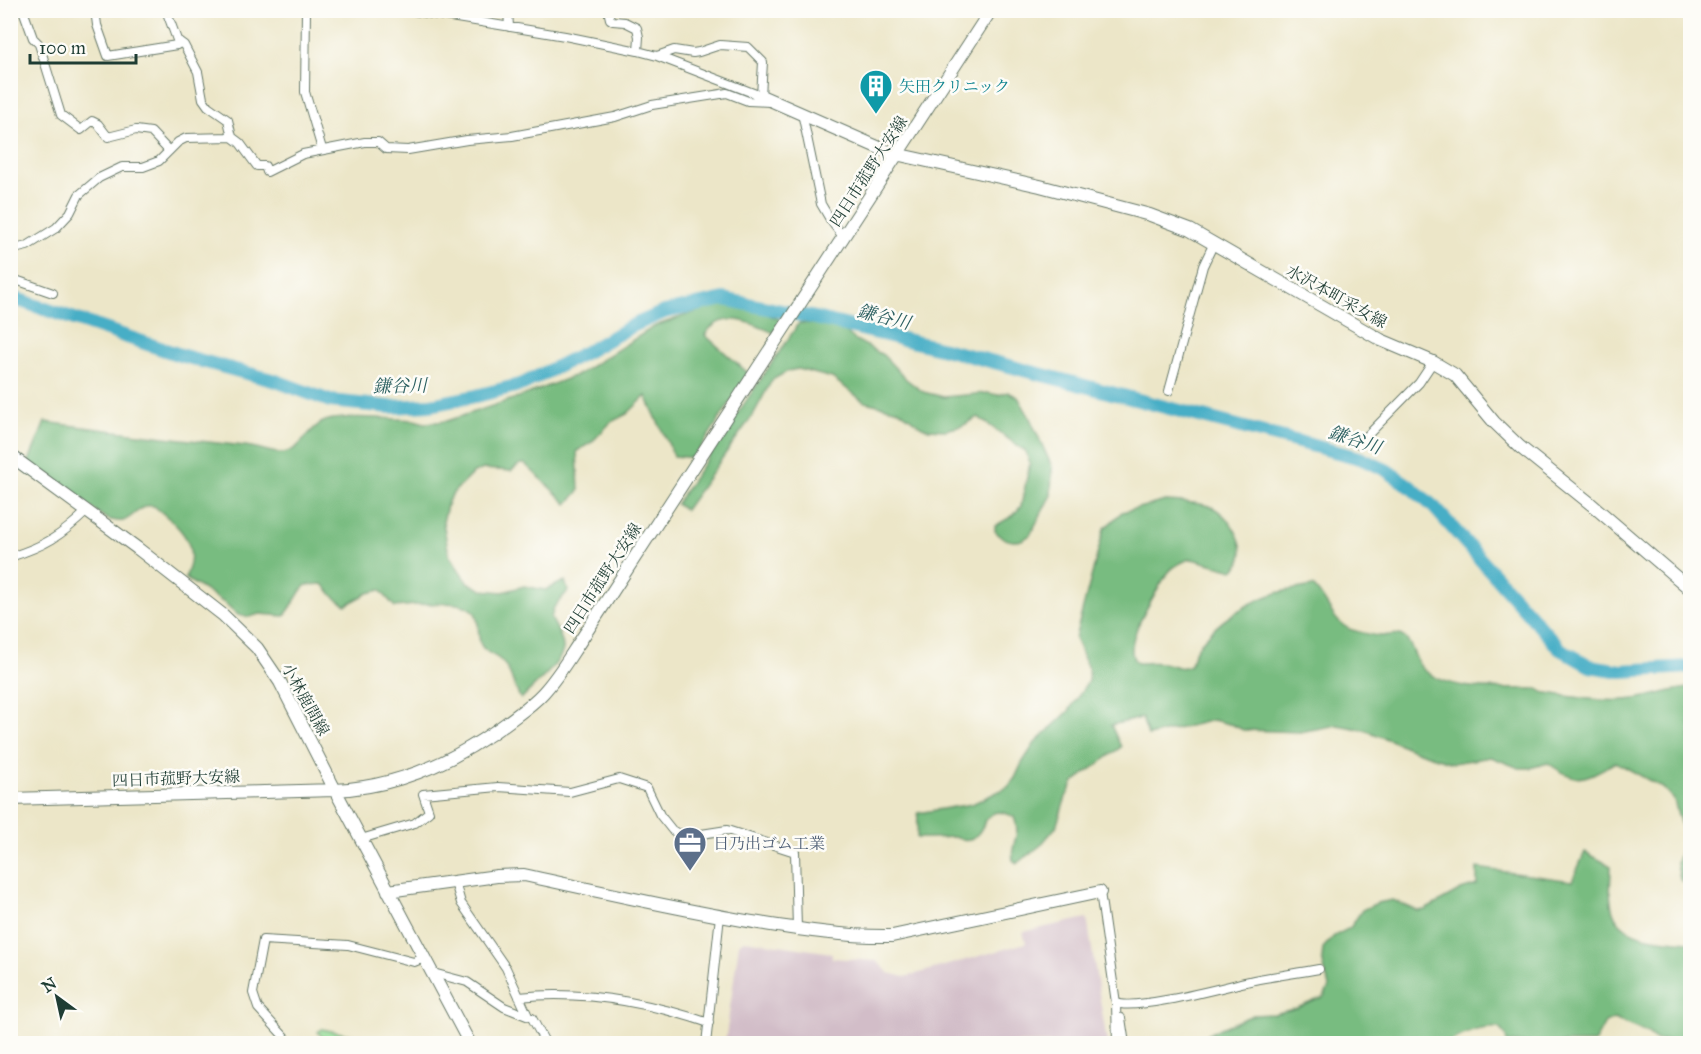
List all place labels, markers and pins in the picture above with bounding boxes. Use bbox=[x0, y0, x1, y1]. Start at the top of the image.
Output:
building icon: 矢田クリニック bbox=[858, 68, 894, 115]
place label: 矢田クリニック bbox=[899, 77, 1010, 96]
office icon: 日乃出ゴム工業 bbox=[672, 825, 708, 872]
place label: 日乃出ゴム工業 bbox=[713, 834, 825, 853]

